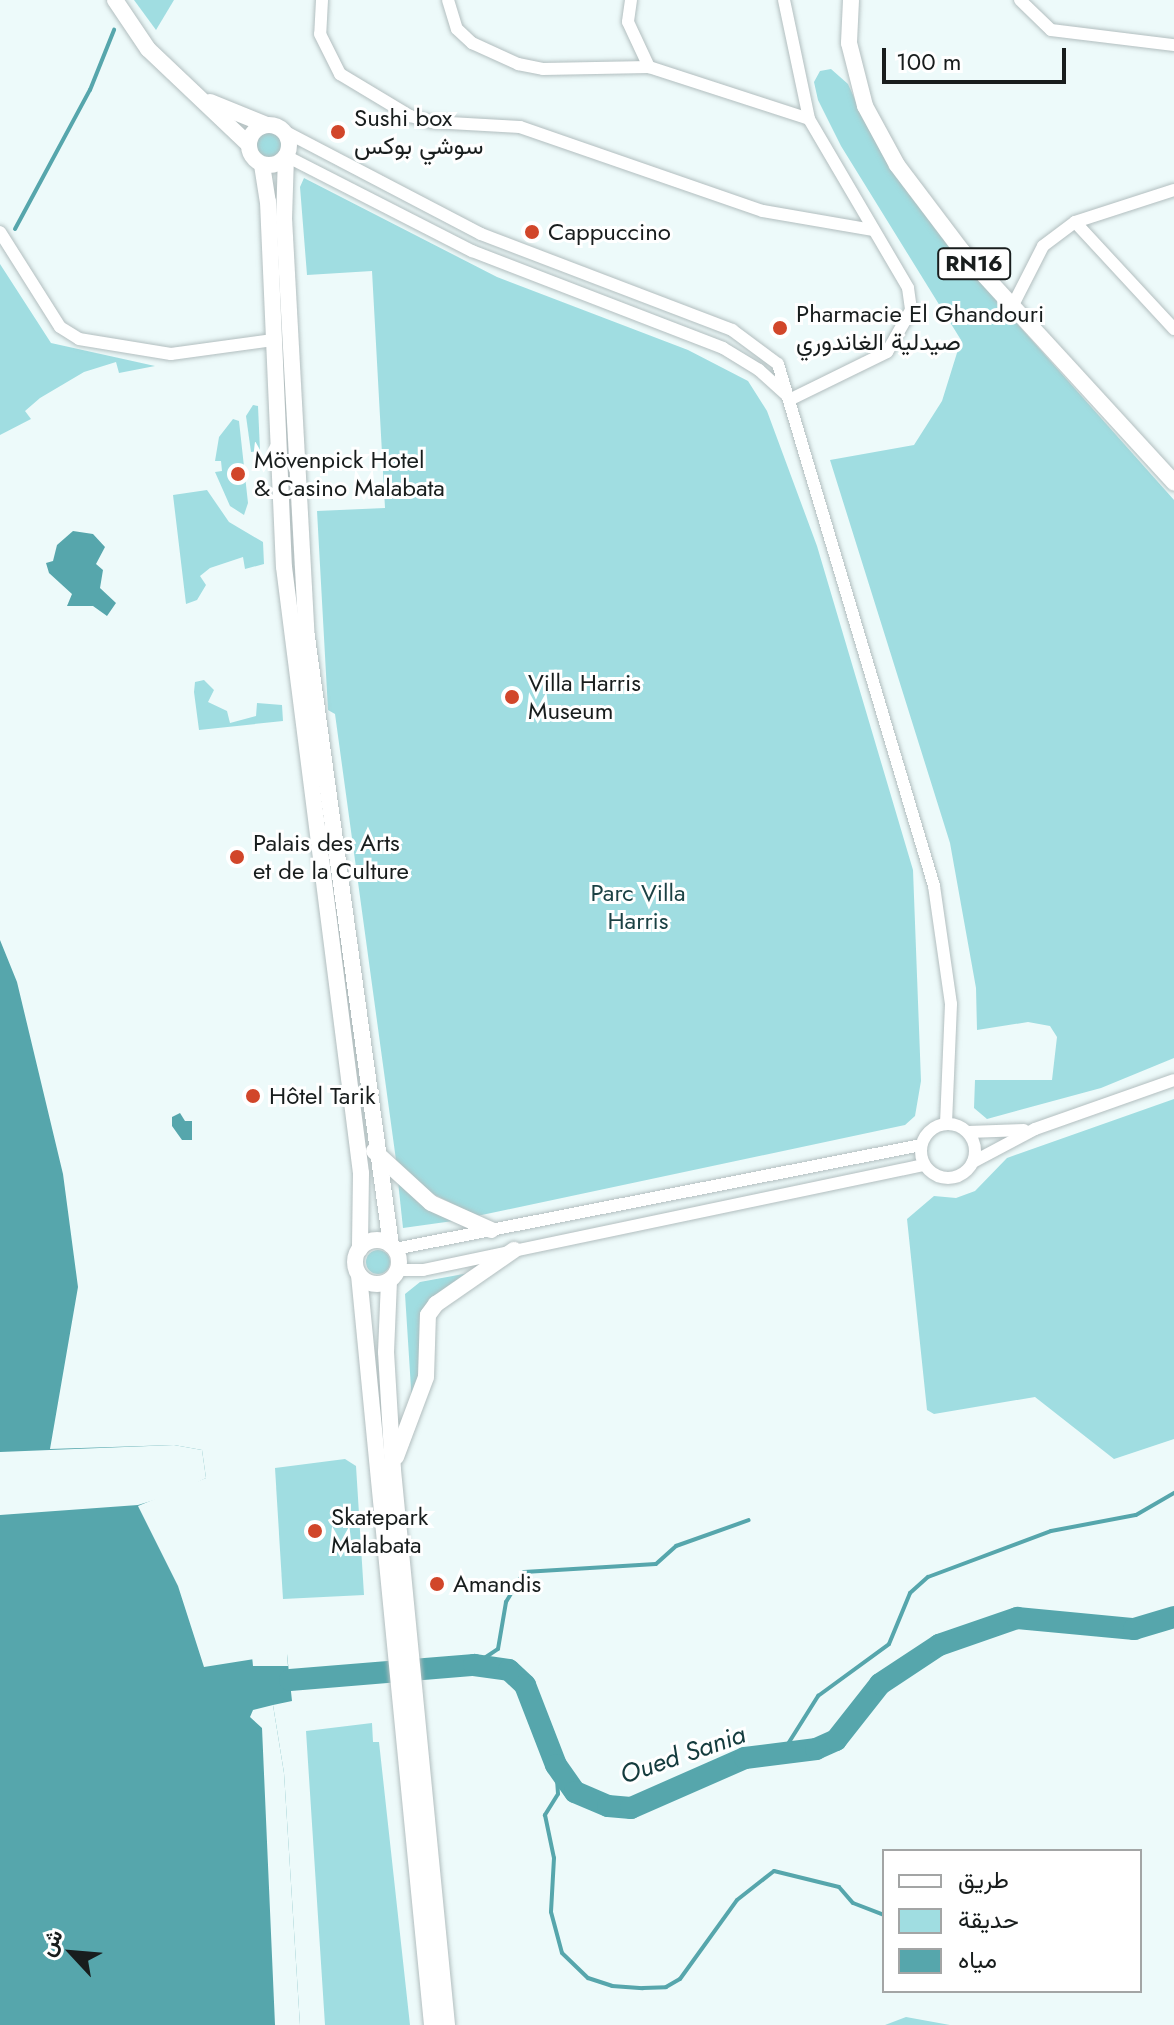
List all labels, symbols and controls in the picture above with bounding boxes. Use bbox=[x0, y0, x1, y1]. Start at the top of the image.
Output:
scale bar bbox=[886, 32, 1070, 82]
text: 100 m bbox=[896, 44, 962, 79]
place label: Sushi box سوشي بوكس bbox=[354, 104, 483, 160]
marker: Sushi box سوشي بوكس bbox=[329, 123, 347, 141]
place label: Cappuccino bbox=[548, 218, 671, 246]
marker: Cappuccino bbox=[523, 223, 541, 241]
road number: RN16 bbox=[936, 246, 1012, 282]
place label: Pharmacie El Ghandouri صيدلية الغاندوري bbox=[796, 300, 1044, 356]
marker: Pharmacie El Ghandouri صيدلية الغاندوري bbox=[771, 319, 789, 337]
place label: Mövenpick Hotel & Casino Malabata bbox=[254, 446, 445, 502]
marker: Mövenpick Hotel & Casino Malabata bbox=[229, 465, 247, 483]
place label: Villa Harris Museum bbox=[528, 669, 641, 725]
marker: Villa Harris Museum bbox=[503, 688, 521, 706]
place label: Palais des Arts et de la Culture bbox=[253, 829, 409, 885]
marker: Palais des Arts et de la Culture bbox=[228, 848, 246, 866]
park label: Parc Villa Harris bbox=[590, 879, 686, 935]
place label: Hôtel Tarik bbox=[269, 1082, 375, 1110]
marker: Hôtel Tarik bbox=[244, 1087, 262, 1105]
place label: Skatepark Malabata bbox=[331, 1503, 428, 1559]
marker: Skatepark Malabata bbox=[306, 1522, 324, 1540]
place label: Amandis bbox=[453, 1570, 541, 1598]
marker: Amandis bbox=[428, 1575, 446, 1593]
water label: Oued Sania bbox=[616, 1719, 750, 1791]
legend bbox=[882, 1849, 1142, 1993]
text: طريق bbox=[958, 1862, 1009, 1897]
text: حديقة bbox=[958, 1902, 1019, 1937]
north arrow bbox=[32, 1913, 112, 1993]
text: ش bbox=[30, 1924, 71, 1961]
text: مياه bbox=[958, 1942, 997, 1977]

